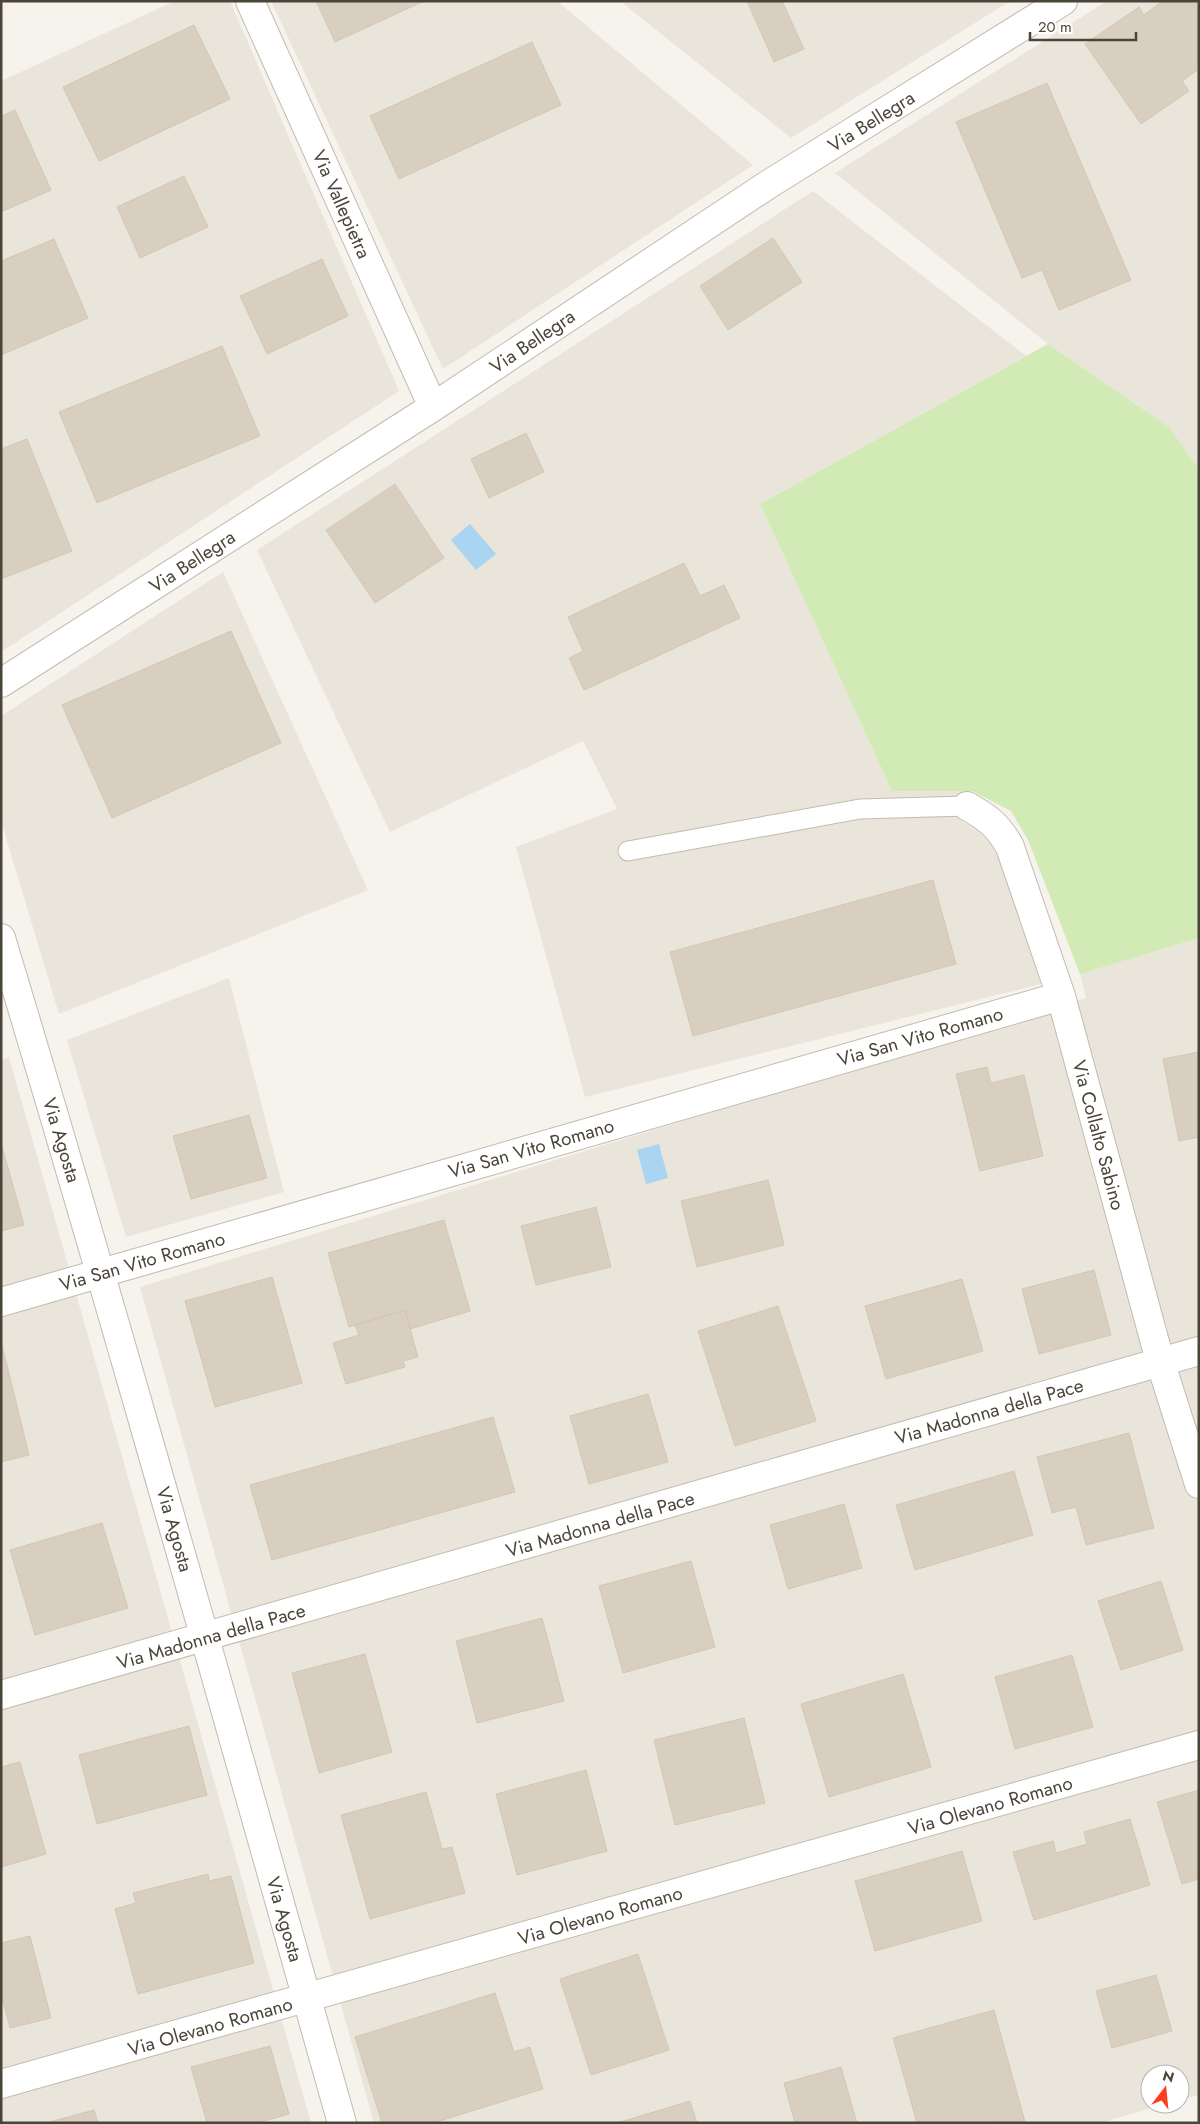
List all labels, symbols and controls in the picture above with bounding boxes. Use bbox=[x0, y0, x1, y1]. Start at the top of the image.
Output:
scale bar bbox=[1030, 10, 1136, 42]
text: 20 m bbox=[1038, 16, 1072, 38]
street label: Via Bellegra bbox=[823, 84, 920, 159]
street label: Via Vallepietra bbox=[306, 146, 378, 263]
street label: Via Bellegra bbox=[484, 303, 580, 380]
street label: Via Bellegra bbox=[144, 523, 241, 599]
street label: Via San Vito Romano bbox=[834, 1000, 1006, 1073]
street label: Via Collalto Sabino bbox=[1066, 1057, 1132, 1213]
street label: Via Agosta bbox=[36, 1094, 87, 1186]
street label: Via San Vito Romano bbox=[445, 1112, 617, 1185]
street label: Via San Vito Romano bbox=[56, 1225, 228, 1298]
street label: Via Madonna della Pace bbox=[892, 1372, 1087, 1451]
street label: Via Agosta bbox=[149, 1483, 200, 1575]
street label: Via Madonna della Pace bbox=[503, 1485, 698, 1564]
street label: Via Madonna della Pace bbox=[114, 1597, 309, 1676]
street label: Via Olevano Romano bbox=[905, 1769, 1076, 1842]
street label: Via Agosta bbox=[259, 1873, 310, 1965]
street label: Via Olevano Romano bbox=[515, 1879, 686, 1952]
street label: Via Olevano Romano bbox=[125, 1990, 296, 2063]
north arrow bbox=[1140, 2064, 1190, 2114]
text: N bbox=[1160, 2065, 1177, 2088]

